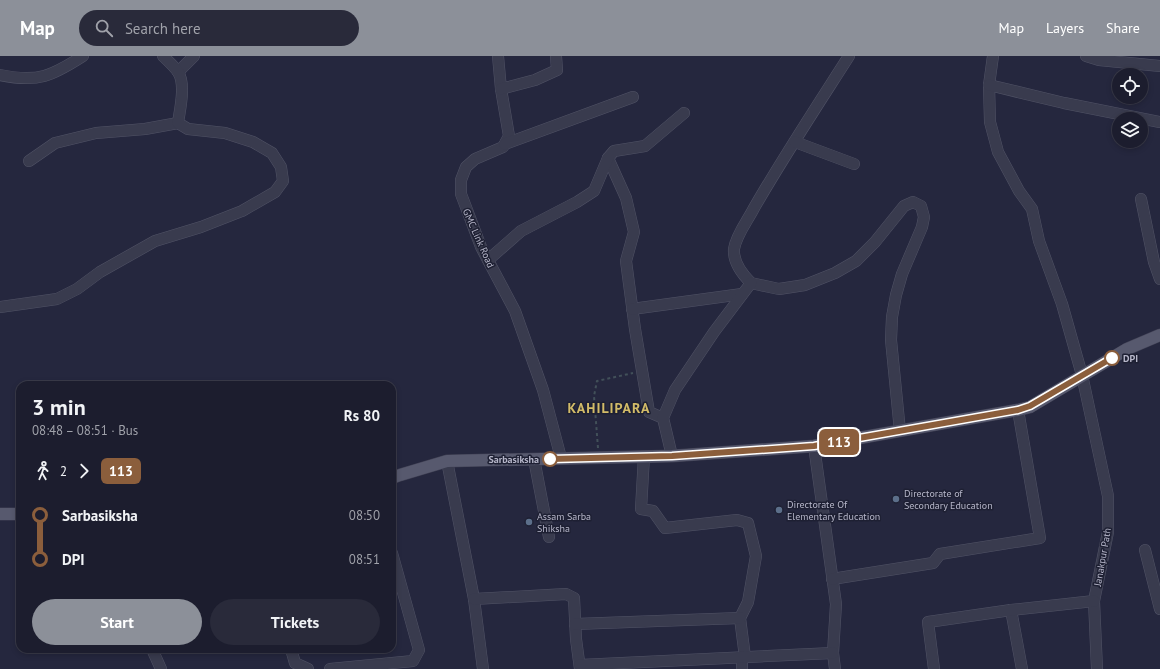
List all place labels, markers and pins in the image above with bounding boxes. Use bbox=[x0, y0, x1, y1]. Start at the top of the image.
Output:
marker: DPI bbox=[1104, 350, 1120, 366]
place label: DPI bbox=[1123, 352, 1138, 365]
marker: Sarbasiksha bbox=[542, 451, 558, 467]
place label: Sarbasiksha bbox=[488, 453, 539, 466]
place label: Directorate of Secondary Education bbox=[904, 487, 993, 512]
marker: Directorate of Secondary Education bbox=[891, 494, 901, 504]
place label: Directorate Of Elementary Education bbox=[787, 498, 880, 523]
marker: Directorate Of Elementary Education bbox=[774, 505, 784, 515]
place label: Assam Sarba Shiksha bbox=[537, 510, 591, 535]
marker: Assam Sarba Shiksha bbox=[524, 517, 534, 527]

